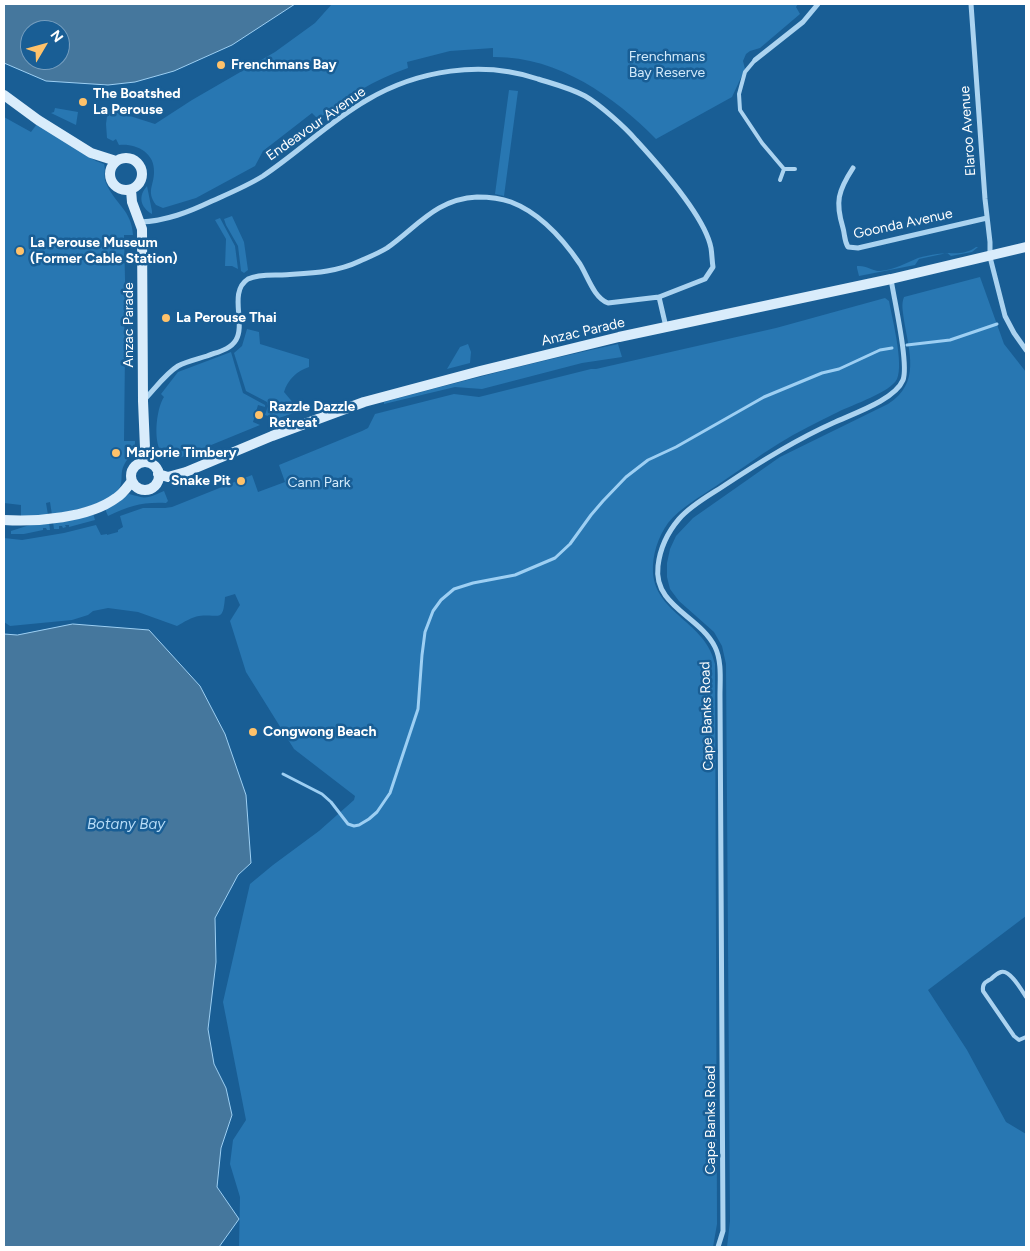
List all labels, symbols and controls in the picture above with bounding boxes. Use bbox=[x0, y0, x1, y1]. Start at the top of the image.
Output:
north arrow bbox=[20, 20, 70, 70]
text: N bbox=[47, 27, 67, 46]
park label: Frenchmans Bay Reserve bbox=[629, 49, 705, 82]
place label: Frenchmans Bay bbox=[231, 57, 337, 73]
marker: Frenchmans Bay bbox=[215, 59, 227, 71]
street label: Endeavour Avenue bbox=[263, 83, 369, 165]
street label: Elaroo Avenue bbox=[956, 85, 980, 177]
place label: The Boatshed La Perouse bbox=[93, 86, 181, 118]
marker: The Boatshed La Perouse bbox=[77, 96, 89, 108]
street label: Goonda Avenue bbox=[852, 205, 954, 243]
place label: La Perouse Museum (Former Cable Station) bbox=[30, 235, 178, 268]
marker: La Perouse Museum (Former Cable Station) bbox=[14, 245, 26, 257]
street label: Anzac Parade bbox=[121, 282, 137, 368]
place label: La Perouse Thai bbox=[176, 310, 277, 326]
marker: La Perouse Thai bbox=[160, 312, 172, 324]
street label: Anzac Parade bbox=[540, 314, 626, 350]
place label: Razzle Dazzle Retreat bbox=[269, 399, 355, 432]
marker: Razzle Dazzle Retreat bbox=[253, 409, 265, 421]
place label: Marjorie Timbery bbox=[126, 445, 237, 461]
marker: Marjorie Timbery bbox=[110, 447, 122, 459]
place label: Snake Pit bbox=[171, 473, 231, 489]
marker: Snake Pit bbox=[235, 475, 247, 487]
park label: Cann Park bbox=[288, 475, 350, 491]
street label: Cape Banks Road bbox=[697, 661, 717, 771]
place label: Congwong Beach bbox=[263, 724, 376, 740]
marker: Congwong Beach bbox=[247, 726, 259, 738]
water label: Botany Bay bbox=[87, 816, 165, 834]
street label: Cape Banks Road bbox=[703, 1065, 719, 1175]

